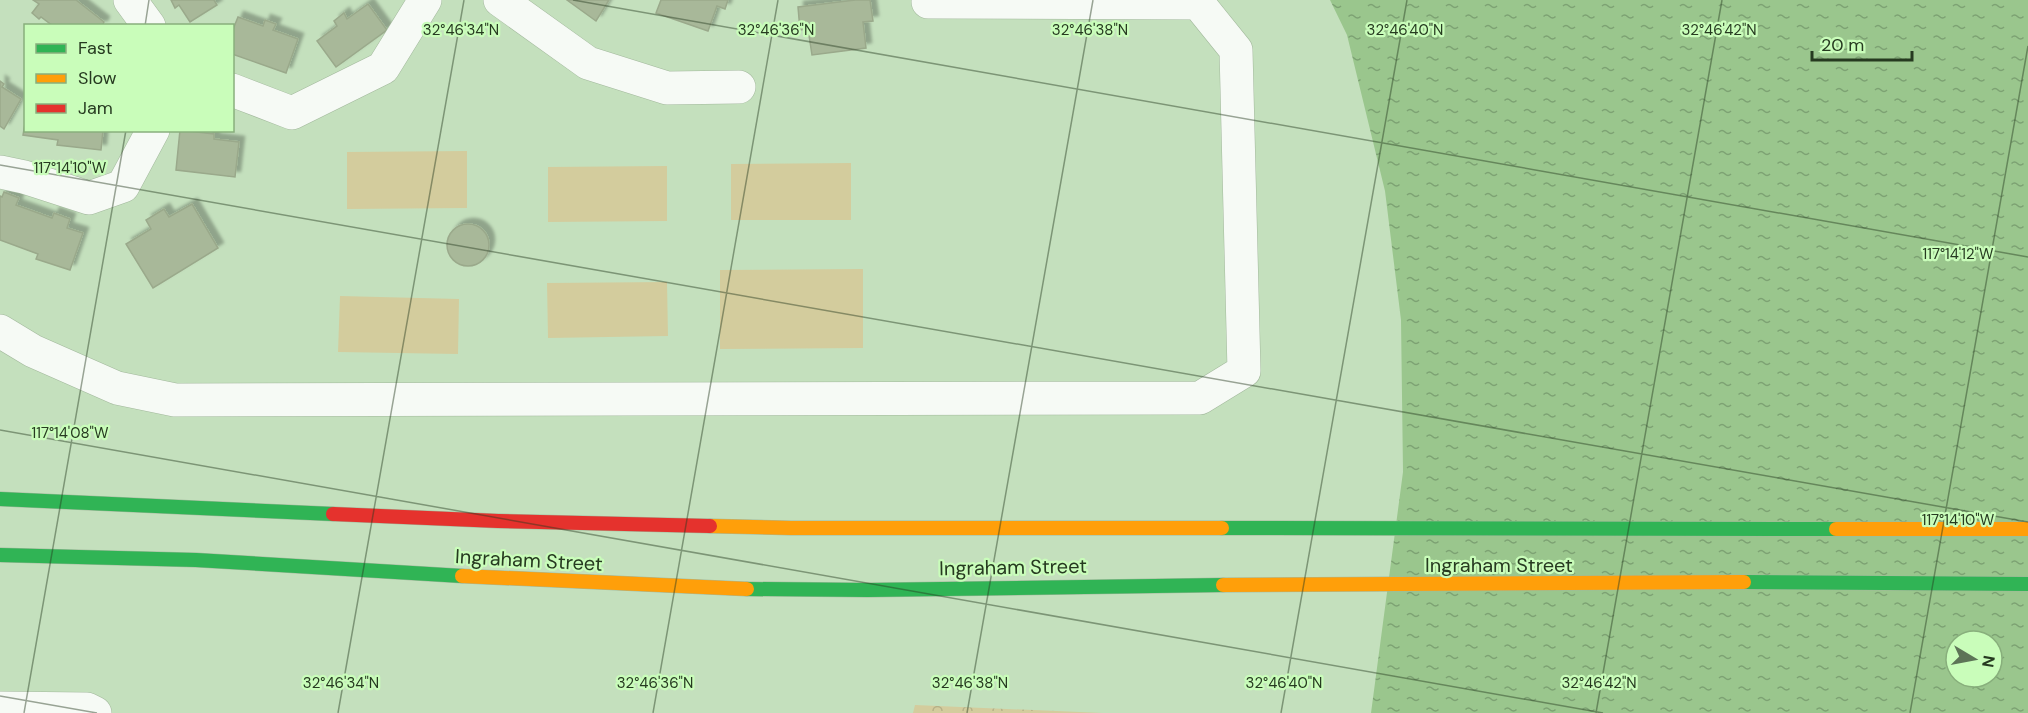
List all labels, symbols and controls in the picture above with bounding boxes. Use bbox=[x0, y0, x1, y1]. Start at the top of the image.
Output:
text: 32°46'34"N bbox=[423, 20, 499, 40]
text: 32°46'36"N bbox=[738, 20, 814, 40]
text: 32°46'38"N bbox=[1052, 20, 1128, 40]
text: 32°46'40"N bbox=[1367, 20, 1443, 40]
text: 32°46'42"N bbox=[1681, 20, 1757, 40]
legend bbox=[24, 24, 234, 132]
scale bar bbox=[1812, 24, 1912, 62]
text: 20 m bbox=[1821, 33, 1864, 57]
text: Fast bbox=[78, 36, 113, 60]
text: Slow bbox=[78, 66, 117, 90]
text: Jam bbox=[78, 96, 113, 120]
text: 117°14'10"W bbox=[34, 158, 107, 178]
text: 117°14'12"W bbox=[1923, 244, 1994, 264]
text: 117°14'08"W bbox=[32, 423, 109, 443]
text: 117°14'10"W bbox=[1922, 510, 1995, 530]
street label: Ingraham Street bbox=[455, 543, 604, 577]
street label: Ingraham Street bbox=[1425, 552, 1573, 578]
street label: Ingraham Street bbox=[939, 553, 1087, 581]
north arrow bbox=[1944, 629, 2004, 689]
text: N bbox=[1977, 654, 2000, 669]
text: 32°46'34"N bbox=[303, 673, 379, 693]
text: 32°46'36"N bbox=[617, 673, 693, 693]
text: 32°46'38"N bbox=[932, 673, 1008, 693]
text: 32°46'40"N bbox=[1246, 673, 1322, 693]
text: 32°46'42"N bbox=[1561, 673, 1637, 693]

